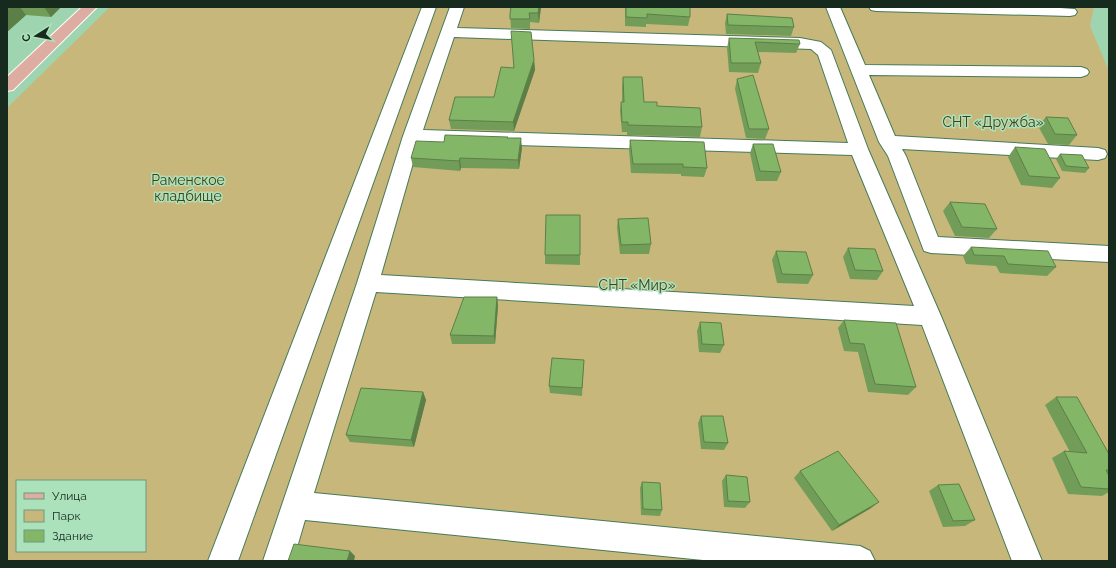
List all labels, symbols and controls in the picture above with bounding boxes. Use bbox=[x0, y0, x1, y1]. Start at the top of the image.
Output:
north arrow bbox=[16, 16, 56, 56]
text: С bbox=[19, 32, 34, 43]
park label: СНТ «Дружба» bbox=[942, 114, 1044, 130]
park label: Раменское кладбище bbox=[151, 172, 225, 204]
park label: СНТ «Мир» bbox=[599, 277, 675, 293]
legend bbox=[16, 480, 146, 552]
text: Улица bbox=[52, 489, 87, 503]
text: Парк bbox=[52, 509, 81, 523]
text: Здание bbox=[52, 529, 93, 543]

